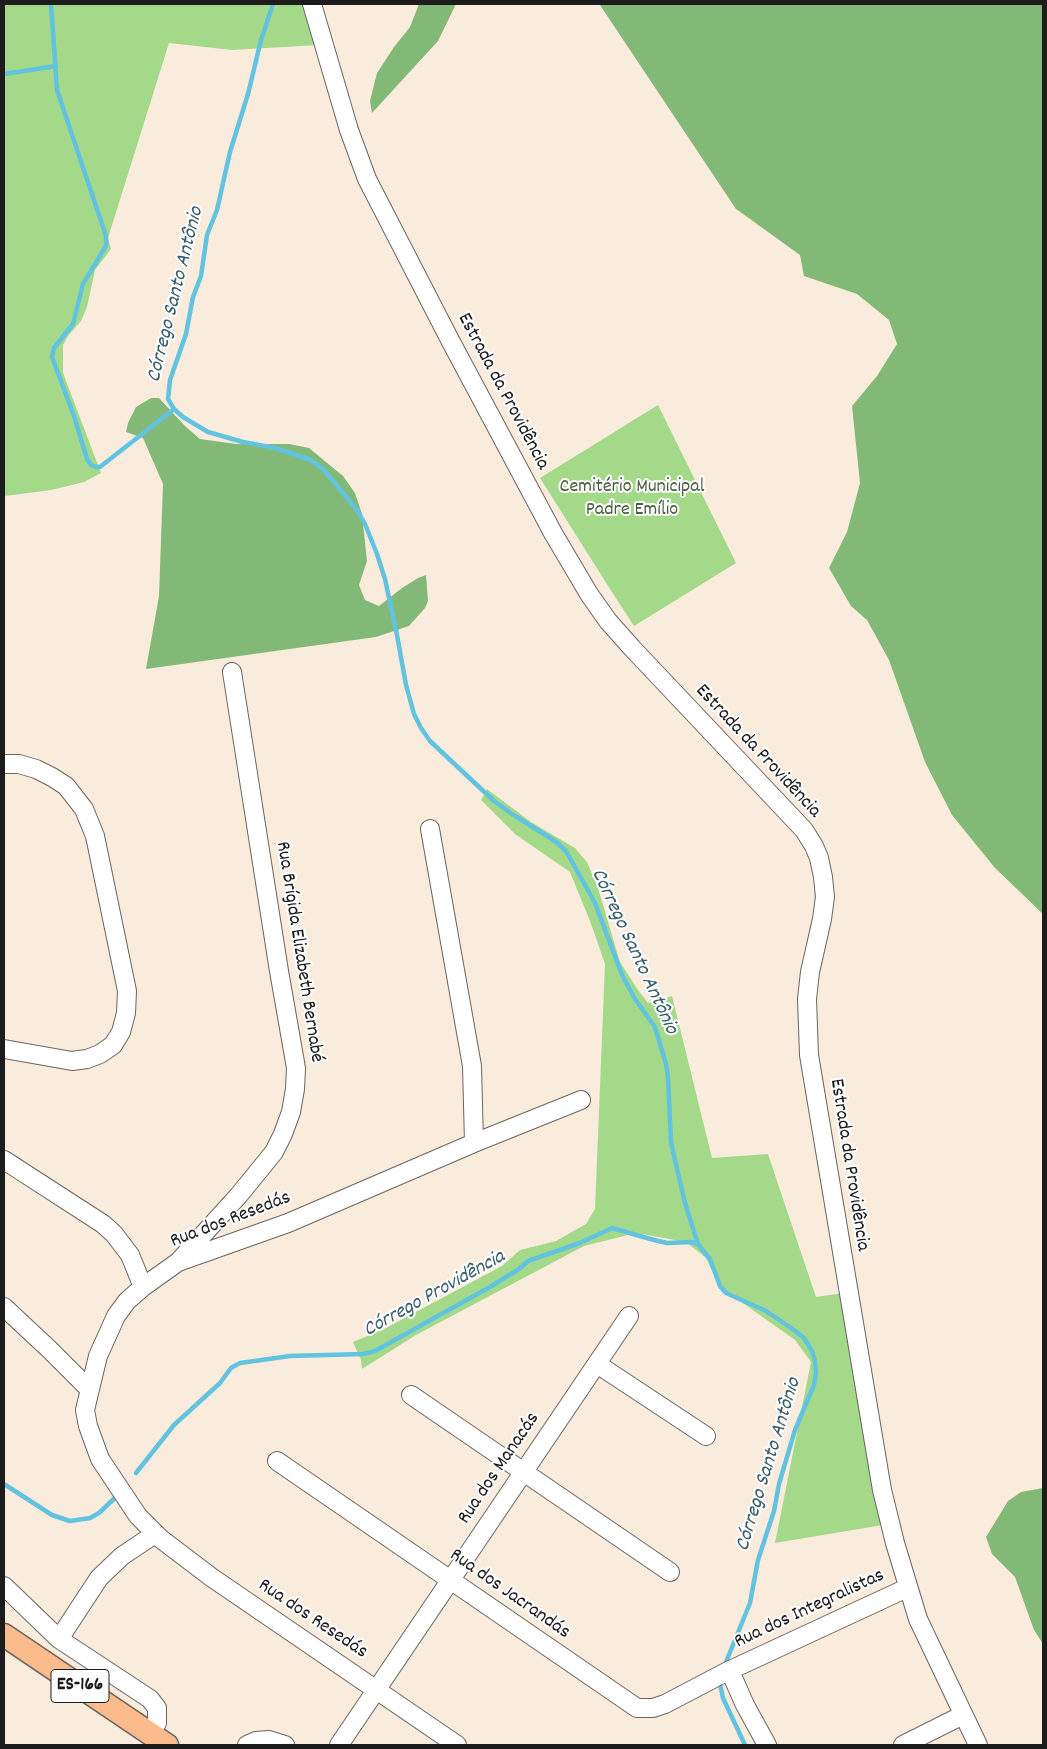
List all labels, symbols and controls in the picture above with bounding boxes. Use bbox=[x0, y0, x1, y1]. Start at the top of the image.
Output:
water label: Córrego Santo Antônio bbox=[143, 205, 211, 385]
street label: Estrada da Providência bbox=[451, 310, 553, 474]
park label: Cemitério Municipal Padre Emílio bbox=[560, 476, 704, 523]
street label: Estrada da Providência bbox=[689, 680, 825, 824]
street label: Rua Brígida Elizabeth Bernabé bbox=[269, 840, 327, 1064]
water label: Córrego Santo Antônio bbox=[584, 865, 682, 1039]
street label: Estrada da Providência bbox=[823, 1077, 873, 1253]
street label: Rua dos Resedás bbox=[167, 1187, 295, 1255]
water label: Córrego Providência bbox=[360, 1246, 510, 1344]
water label: Córrego Santo Antônio bbox=[732, 1375, 808, 1555]
street label: Rua dos Manacás bbox=[454, 1409, 546, 1529]
street label: Rua dos Jacrandás bbox=[444, 1544, 574, 1646]
street label: Rua dos Integralistas bbox=[731, 1565, 889, 1655]
street label: Rua dos Resedás bbox=[253, 1575, 371, 1665]
road number: ES-166 bbox=[51, 1670, 109, 1702]

